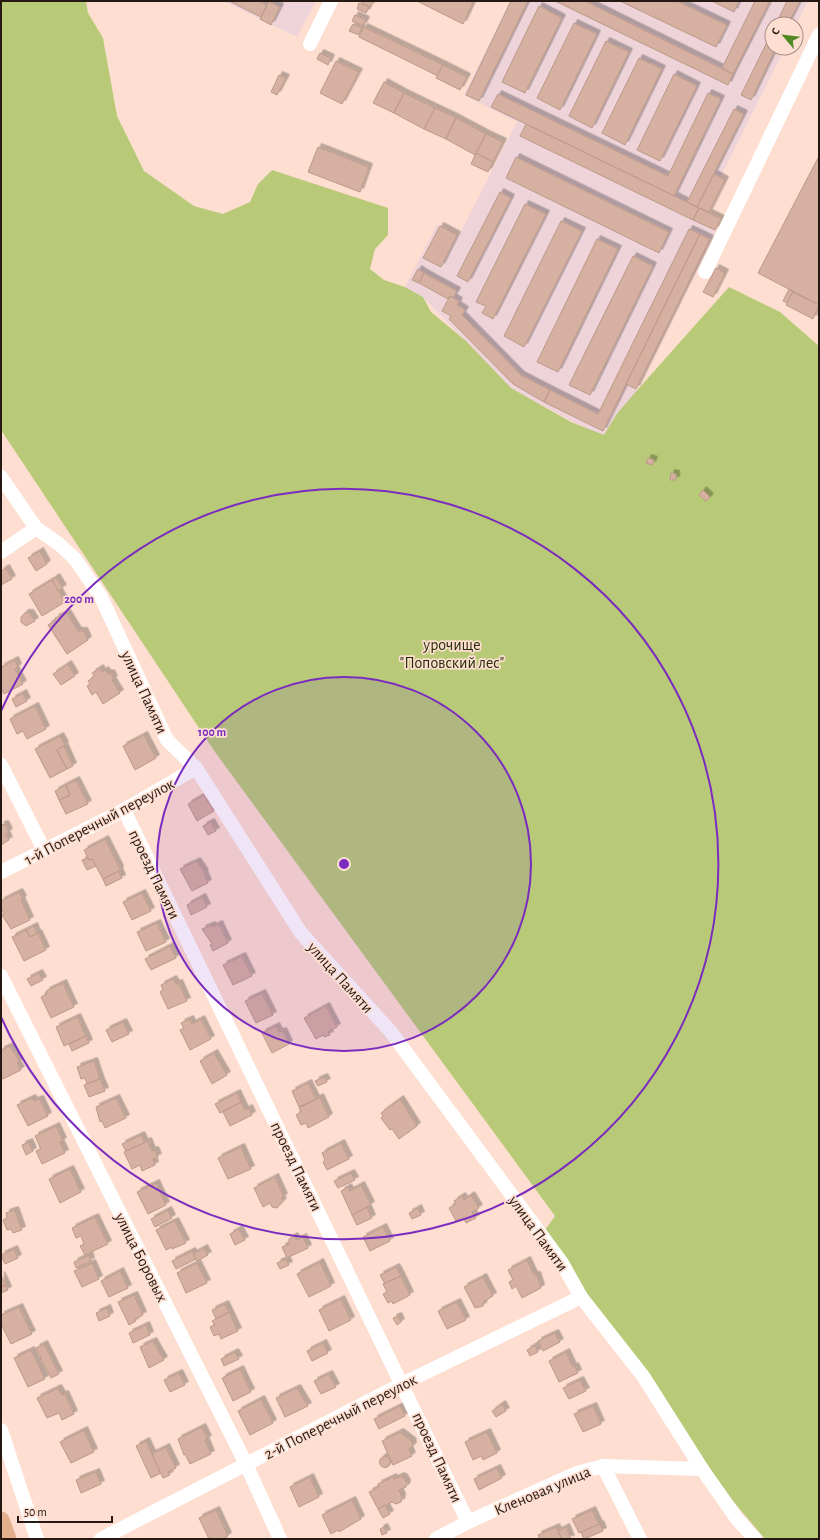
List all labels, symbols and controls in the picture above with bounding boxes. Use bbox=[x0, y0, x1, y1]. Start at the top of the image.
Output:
north arrow bbox=[764, 16, 804, 56]
text: С bbox=[769, 26, 782, 37]
text: 200 m bbox=[64, 593, 94, 605]
park label: урочище "Поповский лес" bbox=[400, 637, 504, 671]
street label: улица Памяти bbox=[117, 648, 170, 737]
text: 100 m bbox=[198, 726, 226, 738]
street label: 1-й Поперечный переулок bbox=[22, 775, 178, 869]
street label: проезд Памяти bbox=[126, 827, 183, 922]
centre of rings bbox=[337, 857, 351, 871]
street label: улица Памяти bbox=[303, 938, 376, 1017]
street label: проезд Памяти bbox=[268, 1119, 325, 1214]
street label: улица Памяти bbox=[504, 1192, 571, 1275]
street label: улица Боровых bbox=[110, 1209, 170, 1305]
street label: 2-й Поперечный переулок bbox=[262, 1371, 420, 1463]
street label: проезд Памяти bbox=[409, 1410, 465, 1505]
street label: Кленовая улица bbox=[492, 1463, 593, 1519]
scale bar bbox=[18, 1498, 112, 1524]
text: 50 m bbox=[24, 1506, 47, 1518]

